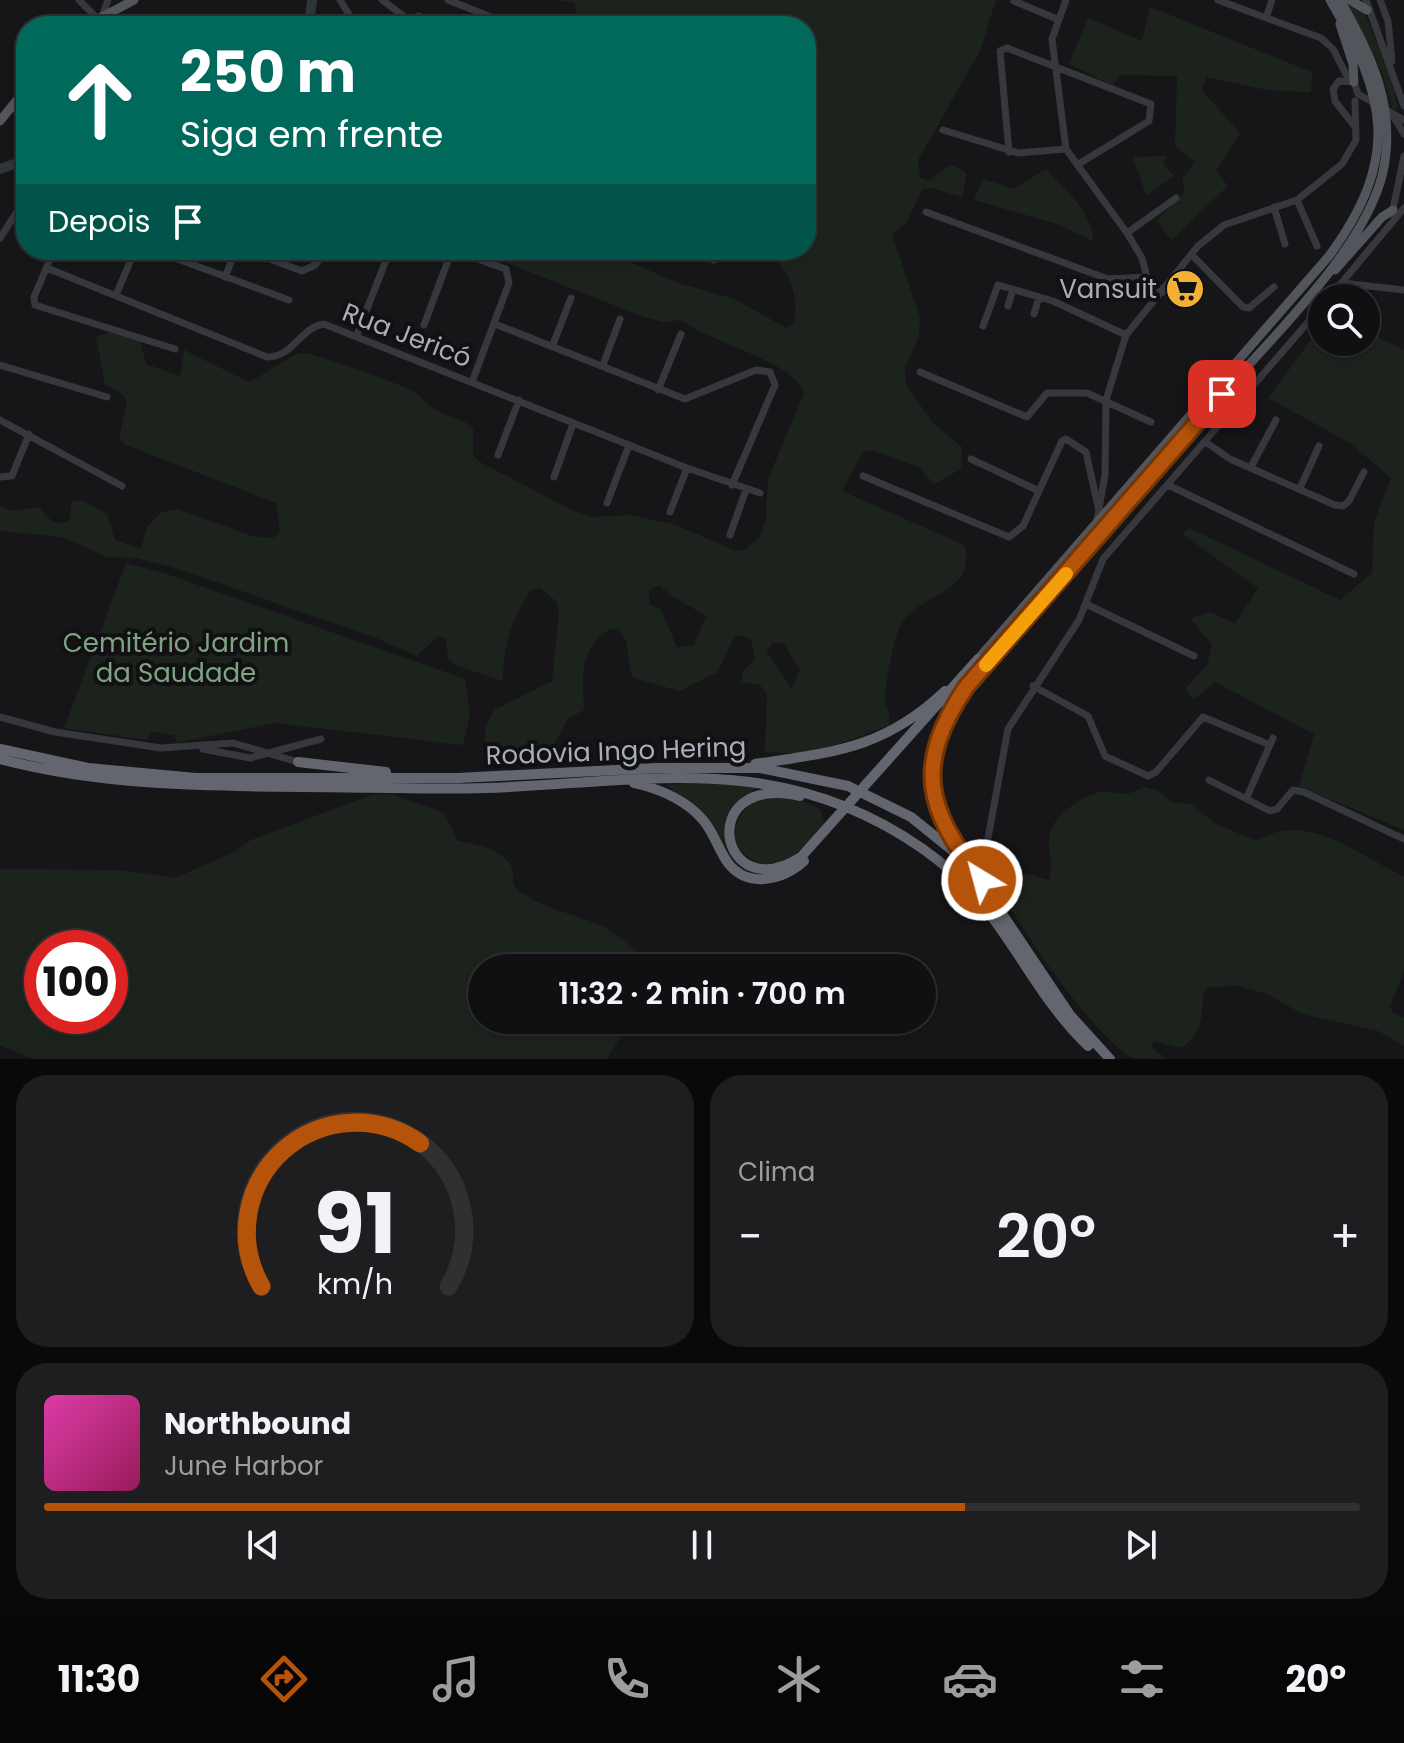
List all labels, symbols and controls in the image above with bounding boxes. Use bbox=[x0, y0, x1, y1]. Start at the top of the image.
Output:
text: 250 m bbox=[180, 33, 356, 112]
icon: ahead bbox=[48, 48, 152, 152]
text: Siga em frente bbox=[180, 109, 443, 160]
text: Depois bbox=[48, 200, 150, 243]
icon: arrive bbox=[166, 200, 210, 244]
supermarket icon: Vansuit bbox=[1164, 268, 1206, 310]
place label: Vansuit bbox=[1059, 271, 1157, 307]
map controls bbox=[1308, 284, 1380, 356]
button: search bbox=[1308, 284, 1380, 356]
street label: Rua Jericó bbox=[337, 294, 477, 376]
pin bbox=[1188, 360, 1256, 428]
icon: arrive bbox=[1200, 372, 1244, 416]
park label: Cemitério Jardim da Saudade bbox=[63, 625, 289, 691]
street label: Rodovia Ingo Hering bbox=[485, 728, 747, 774]
position arrow bbox=[940, 838, 1024, 922]
speed limit sign: 100 bbox=[24, 930, 128, 1034]
text: 11:32 · 2 min · 700 m bbox=[558, 972, 846, 1015]
text: Clima bbox=[738, 1154, 815, 1190]
text: 91 bbox=[314, 1166, 396, 1282]
text: 20° bbox=[996, 1195, 1096, 1279]
text: − bbox=[738, 1206, 762, 1267]
text: + bbox=[1330, 1206, 1360, 1267]
text: km/h bbox=[317, 1264, 393, 1304]
text: Northbound bbox=[164, 1402, 351, 1445]
text: June Harbor bbox=[164, 1448, 323, 1484]
icon: previous bbox=[241, 1523, 285, 1567]
icon: pause bbox=[680, 1523, 724, 1567]
icon: next bbox=[1119, 1523, 1163, 1567]
icon: directions bbox=[256, 1651, 312, 1707]
icon: music bbox=[428, 1651, 484, 1707]
icon: phone bbox=[599, 1651, 655, 1707]
icon: climate bbox=[771, 1651, 827, 1707]
icon: car bbox=[942, 1651, 998, 1707]
icon: filters bbox=[1114, 1651, 1170, 1707]
text: 11:30 bbox=[58, 1654, 140, 1705]
text: 20° bbox=[1285, 1654, 1346, 1705]

